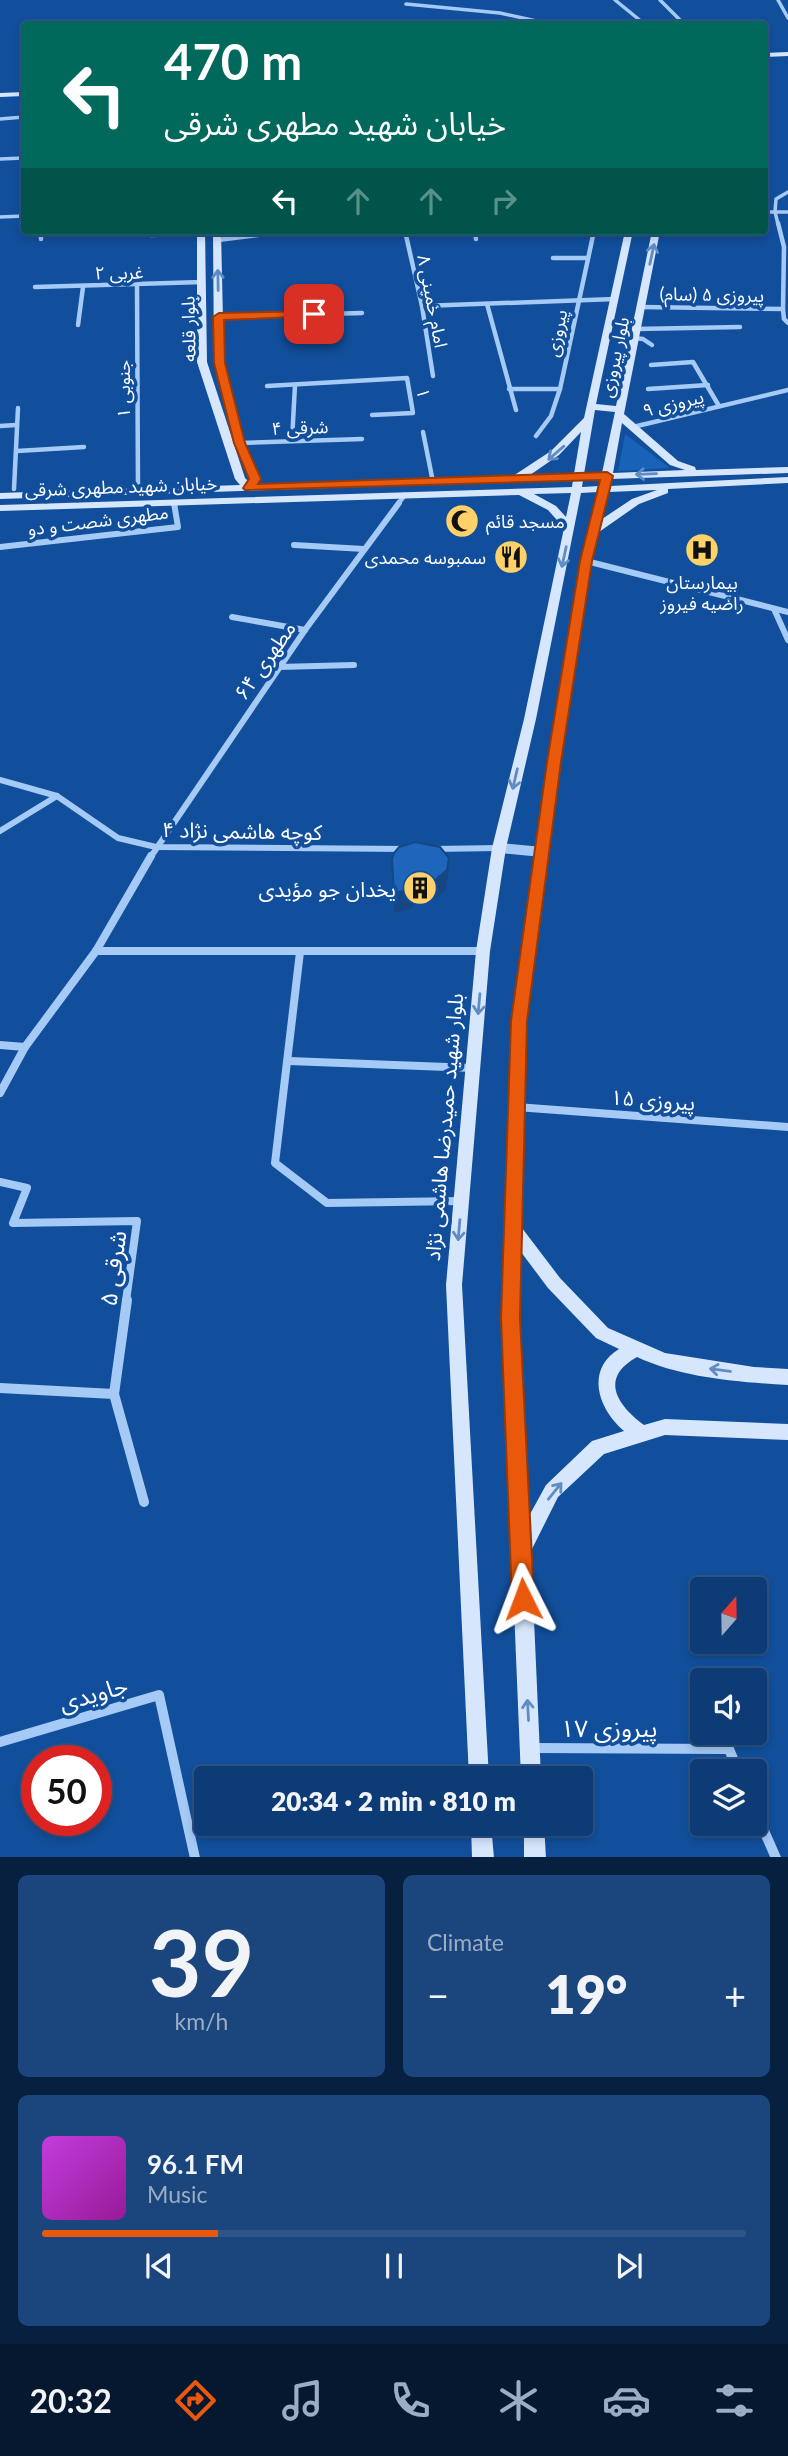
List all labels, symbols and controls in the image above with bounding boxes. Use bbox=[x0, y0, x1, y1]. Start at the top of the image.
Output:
text: 470 m bbox=[164, 32, 302, 90]
icon: left bbox=[49, 49, 140, 140]
text: خیابان شهید مطهری شرقی bbox=[164, 103, 506, 142]
icon: left bbox=[266, 182, 304, 220]
icon: ahead bbox=[339, 182, 377, 220]
icon: ahead bbox=[412, 182, 450, 220]
icon: right bbox=[485, 182, 523, 220]
one-way arrow bbox=[645, 243, 659, 266]
street label: امام خمینی ۸ bbox=[409, 253, 453, 350]
street label: ۲ غربی bbox=[94, 261, 144, 284]
one-way arrow bbox=[212, 269, 225, 292]
street label: پیروزی ۵ (سام) bbox=[659, 282, 765, 310]
pin bbox=[284, 284, 344, 344]
icon: arrive bbox=[295, 295, 333, 333]
street label: بلوار قلعه bbox=[176, 296, 201, 362]
street label: پیروزی bbox=[541, 308, 572, 359]
street label: بلوار پیروزی bbox=[595, 315, 634, 400]
street label: ۱ جنوبی bbox=[112, 360, 135, 418]
street label: پیروزی ۹ bbox=[640, 385, 706, 422]
street label: ۱ bbox=[412, 386, 436, 400]
street label: شرقی ۴ bbox=[271, 415, 329, 440]
one-way arrow bbox=[547, 445, 565, 461]
one-way arrow bbox=[635, 468, 658, 481]
street label: خیابان شهید مطهری شرقی bbox=[24, 472, 218, 501]
street label: مطهری شصت و دو bbox=[26, 500, 170, 541]
mosque icon: مسجد قائم bbox=[443, 502, 481, 540]
place label: مسجد قائم bbox=[486, 510, 565, 535]
hospital icon: بیمارستان راضیه فیروز bbox=[683, 531, 721, 569]
restaurant icon: سمبوسه محمدی bbox=[492, 538, 530, 576]
one-way arrow bbox=[556, 545, 570, 568]
place label: سمبوسه محمدی bbox=[365, 546, 486, 569]
place label: بیمارستان راضیه فیروز bbox=[659, 571, 744, 615]
street label: مطهری ۶۴ bbox=[228, 616, 301, 705]
one-way arrow bbox=[508, 768, 521, 790]
street label: کوچه هاشمی نژاد ۴ bbox=[162, 816, 323, 846]
building icon: یخدان جو مؤیدی bbox=[401, 869, 439, 907]
place label: یخدان جو مؤیدی bbox=[258, 876, 396, 902]
street label: بلوار شهید حمیدرضا هاشمی نژاد bbox=[419, 992, 468, 1262]
one-way arrow bbox=[472, 992, 485, 1014]
street label: پیروزی ۱۵ bbox=[610, 1084, 696, 1117]
one-way arrow bbox=[452, 1218, 465, 1241]
street label: ۵ شرقی bbox=[92, 1228, 133, 1308]
one-way arrow bbox=[709, 1363, 732, 1376]
one-way arrow bbox=[547, 1482, 563, 1500]
position arrow bbox=[486, 1562, 560, 1636]
north arrow bbox=[690, 1577, 766, 1654]
map controls bbox=[690, 1577, 767, 1836]
button: sound bbox=[690, 1668, 767, 1745]
street label: جاویدی bbox=[55, 1669, 131, 1718]
one-way arrow bbox=[522, 1699, 535, 1722]
street label: پیروزی ۱۷ bbox=[560, 1713, 658, 1744]
speed limit sign: 50 bbox=[21, 1745, 112, 1836]
button: layers bbox=[690, 1759, 767, 1836]
text: 20:34 · 2 min · 810 m bbox=[271, 1785, 516, 1817]
text: 39 bbox=[149, 1907, 254, 2016]
text: Climate bbox=[427, 1928, 504, 1956]
text: 19° bbox=[546, 1963, 627, 2025]
text: − bbox=[427, 1972, 449, 2018]
text: + bbox=[724, 1972, 746, 2018]
text: km/h bbox=[175, 2007, 228, 2035]
text: 96.1 FM bbox=[147, 2148, 244, 2180]
text: Music bbox=[147, 2180, 207, 2208]
icon: previous bbox=[140, 2247, 178, 2285]
icon: pause bbox=[375, 2247, 413, 2285]
icon: next bbox=[610, 2247, 648, 2285]
icon: directions bbox=[171, 2376, 220, 2425]
icon: music bbox=[278, 2376, 327, 2425]
icon: phone bbox=[386, 2376, 435, 2425]
icon: climate bbox=[494, 2376, 543, 2425]
icon: car bbox=[602, 2376, 651, 2425]
icon: filters bbox=[710, 2376, 759, 2425]
text: 20:32 bbox=[29, 2381, 112, 2420]

